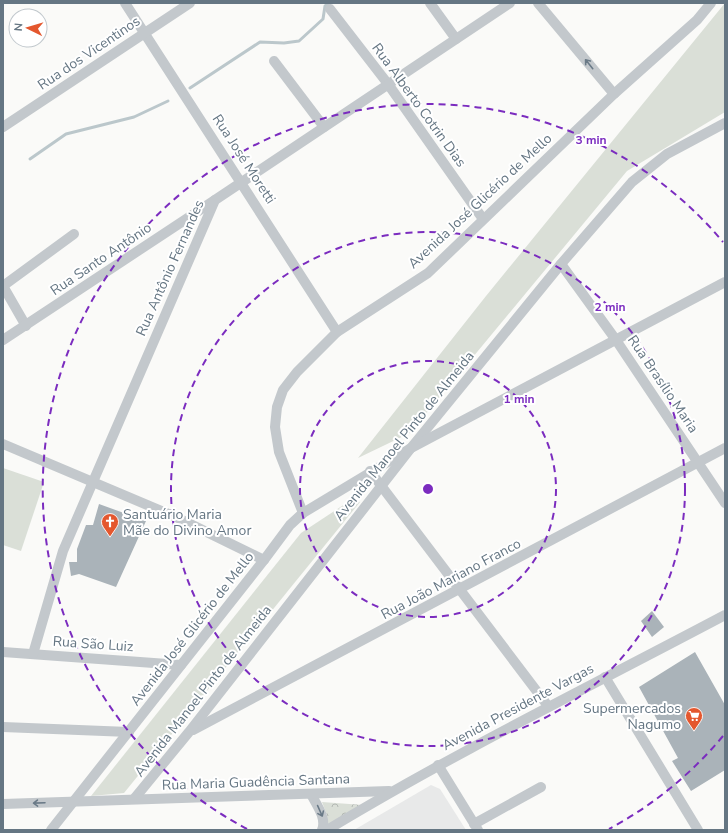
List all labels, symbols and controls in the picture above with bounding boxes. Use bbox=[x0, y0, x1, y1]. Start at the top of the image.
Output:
north arrow bbox=[8, 8, 48, 48]
street label: Rua dos Vicentinos bbox=[34, 11, 144, 94]
text: N bbox=[11, 22, 26, 32]
street label: Rua Alberto Cotrin Dias bbox=[368, 39, 471, 171]
one-way arrow bbox=[585, 59, 594, 70]
street label: Rua José Moretti bbox=[208, 110, 280, 208]
street label: Avenida José Glicério de Mello bbox=[404, 129, 556, 273]
text: 3 min bbox=[575, 132, 607, 148]
street label: Rua Antônio Fernandes bbox=[131, 197, 209, 339]
street label: Rua Santo Antônio bbox=[47, 218, 155, 300]
text: 2 min bbox=[594, 299, 626, 315]
street label: Rua Brasílio Maria bbox=[623, 331, 703, 437]
street label: Avenida Manoel Pinto de Almeida bbox=[330, 347, 478, 525]
text: 1 min bbox=[503, 391, 535, 407]
centre of rings bbox=[421, 482, 435, 496]
place label: Santuário Maria Mãe do Divino Amor bbox=[123, 505, 251, 540]
church icon: Santuário Maria Mãe do Divino Amor bbox=[100, 512, 120, 537]
street label: Rua João Mariano Franco bbox=[378, 534, 524, 624]
street label: Avenida José Glicério de Mello bbox=[126, 548, 258, 710]
street label: Avenida Manoel Pinto de Almeida bbox=[130, 601, 276, 781]
street label: Rua São Luiz bbox=[52, 632, 134, 656]
street label: Avenida Presidente Vargas bbox=[439, 659, 597, 755]
place label: Supermercados Nagumo bbox=[583, 699, 681, 734]
supermarket icon: Supermercados Nagumo bbox=[684, 706, 704, 731]
street label: Rua Maria Guadência Santana bbox=[162, 769, 350, 795]
one-way arrow bbox=[33, 799, 46, 806]
one-way arrow bbox=[316, 805, 324, 817]

